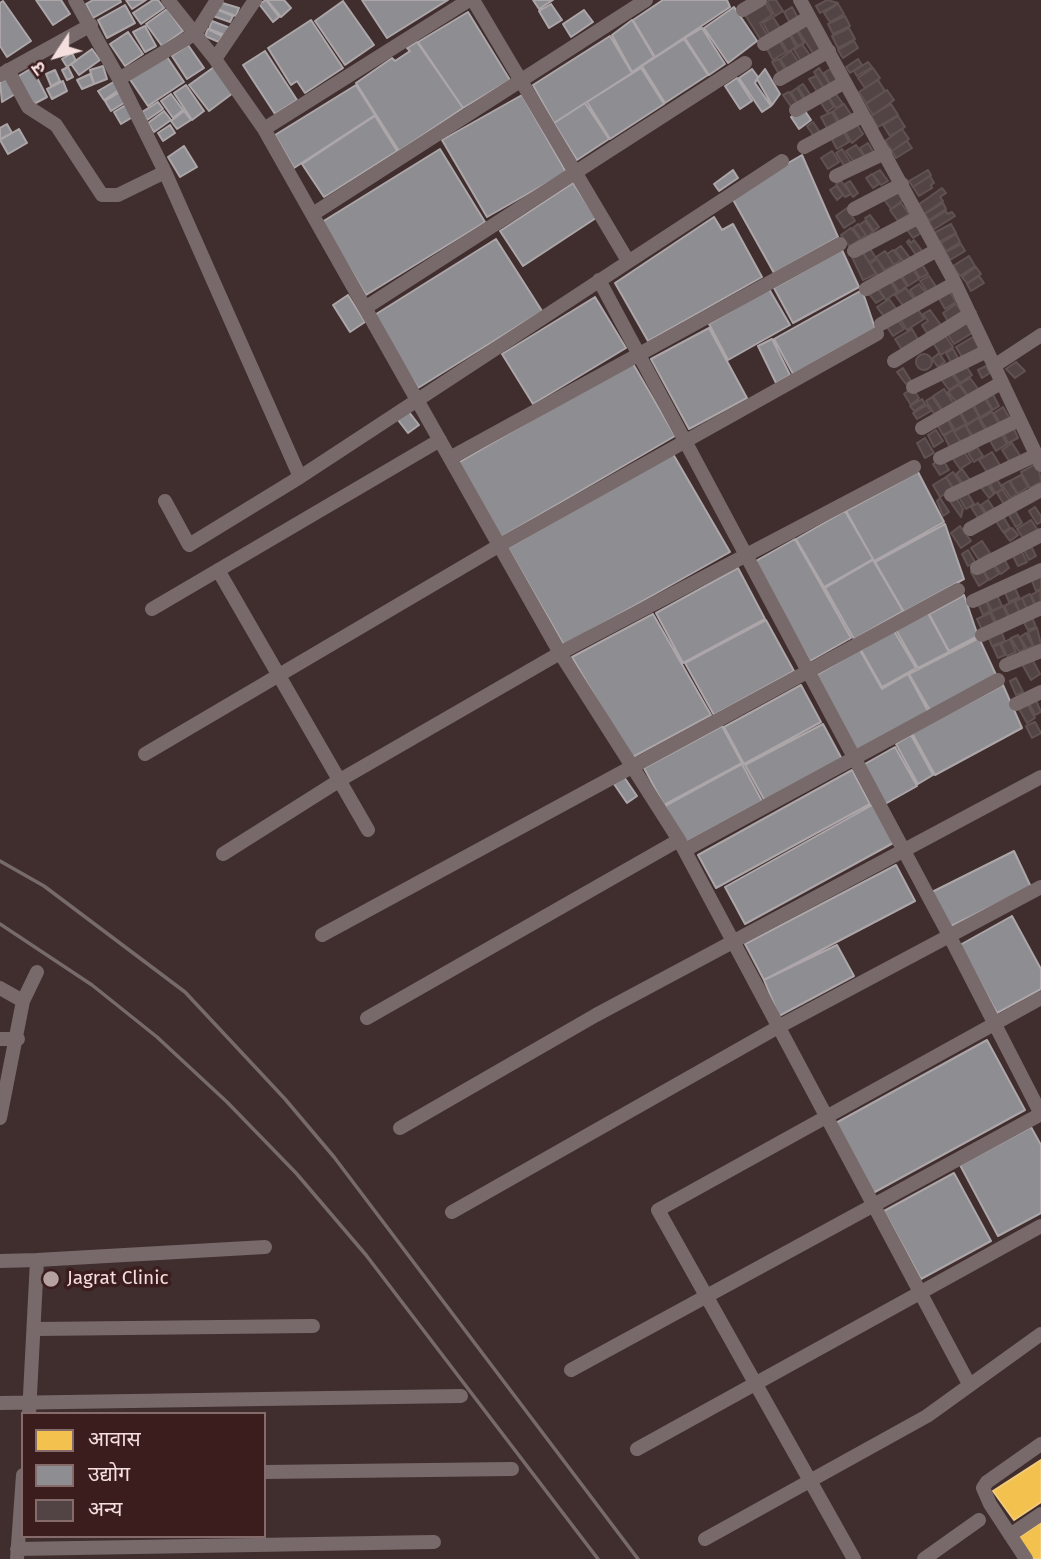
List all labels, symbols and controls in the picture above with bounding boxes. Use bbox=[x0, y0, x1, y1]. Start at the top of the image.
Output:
north arrow bbox=[21, 21, 91, 91]
text: उ bbox=[26, 57, 51, 80]
place label: Jagrat Clinic bbox=[67, 1268, 169, 1290]
marker: Jagrat Clinic bbox=[41, 1269, 61, 1289]
legend bbox=[21, 1412, 266, 1538]
text: आवास bbox=[88, 1426, 141, 1452]
text: उद्योग bbox=[88, 1461, 130, 1487]
text: अन्य bbox=[88, 1496, 122, 1522]

